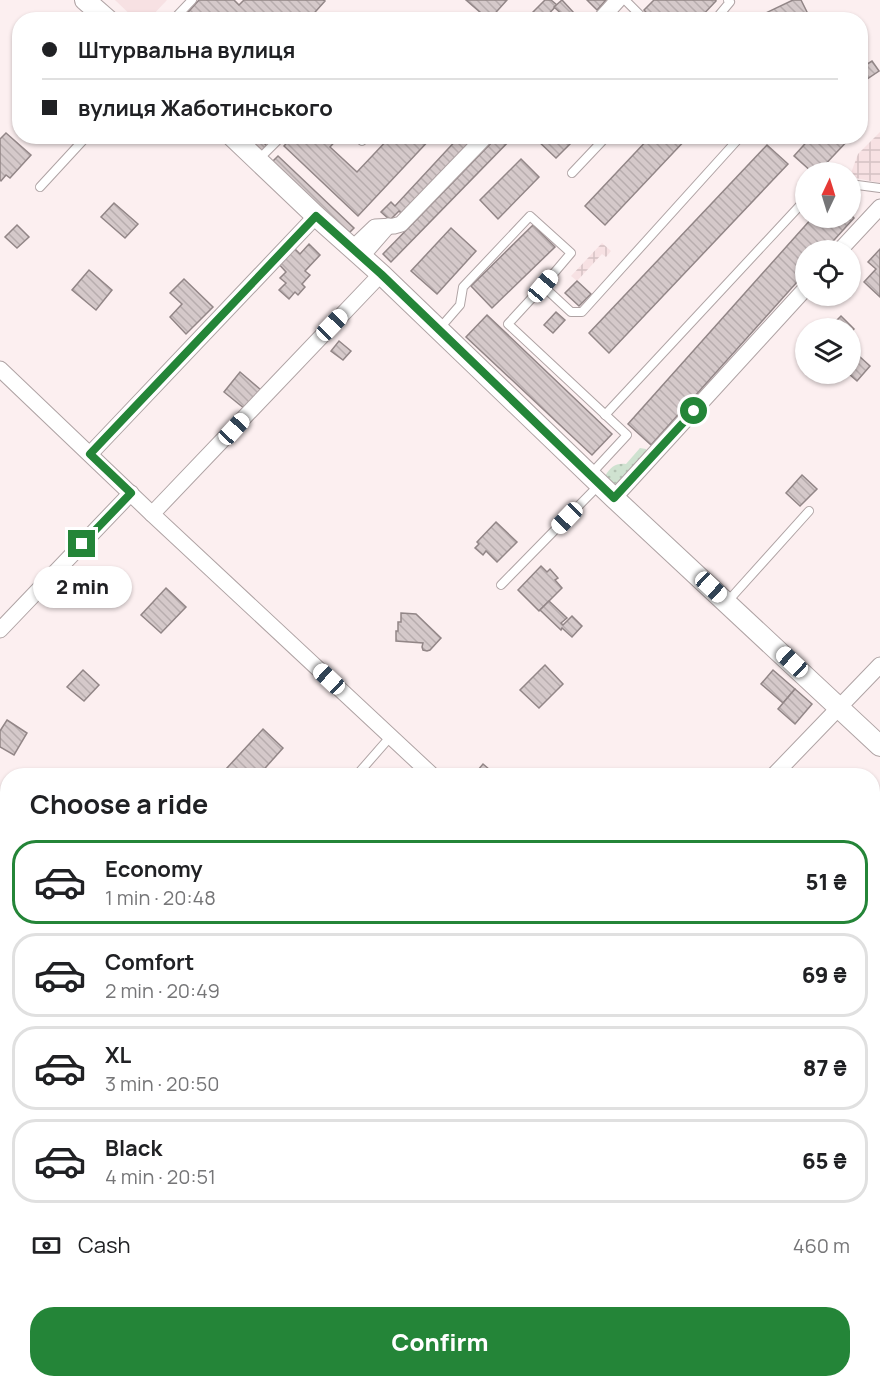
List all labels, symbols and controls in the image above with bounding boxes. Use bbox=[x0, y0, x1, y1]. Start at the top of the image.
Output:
text: Штурвальна вулиця bbox=[78, 35, 295, 65]
text: вулиця Жаботинського bbox=[78, 93, 333, 123]
north arrow bbox=[795, 162, 861, 228]
map controls bbox=[795, 162, 861, 384]
button: locate bbox=[795, 240, 861, 306]
car bbox=[525, 266, 561, 306]
car bbox=[313, 306, 351, 344]
button: layers bbox=[795, 318, 861, 384]
route start bbox=[680, 397, 707, 424]
car bbox=[215, 410, 253, 448]
car bbox=[548, 499, 586, 537]
route end bbox=[68, 530, 95, 557]
callout: 2 min bbox=[32, 565, 132, 607]
car bbox=[692, 568, 730, 606]
text: 2 min bbox=[56, 573, 109, 600]
car bbox=[773, 643, 811, 681]
car bbox=[310, 660, 348, 698]
text: Choose a ride bbox=[30, 785, 208, 822]
text: Economy bbox=[105, 854, 203, 884]
icon: car bbox=[33, 855, 87, 909]
text: 51 ₴ bbox=[806, 867, 847, 897]
text: 1 min · 20:48 bbox=[105, 884, 216, 911]
text: Comfort bbox=[105, 947, 194, 977]
icon: car bbox=[33, 948, 87, 1002]
text: 69 ₴ bbox=[802, 960, 847, 990]
text: 2 min · 20:49 bbox=[105, 977, 220, 1004]
text: XL bbox=[105, 1040, 131, 1070]
icon: car bbox=[33, 1041, 87, 1095]
text: 87 ₴ bbox=[803, 1053, 847, 1083]
text: 3 min · 20:50 bbox=[105, 1070, 219, 1097]
text: Black bbox=[105, 1133, 162, 1163]
icon: car bbox=[33, 1134, 87, 1188]
text: 65 ₴ bbox=[802, 1146, 847, 1176]
text: 4 min · 20:51 bbox=[105, 1163, 216, 1190]
icon: cash bbox=[30, 1229, 63, 1262]
text: Cash bbox=[78, 1230, 131, 1260]
text: 460 m bbox=[793, 1232, 850, 1259]
button: Confirm bbox=[30, 1307, 850, 1376]

